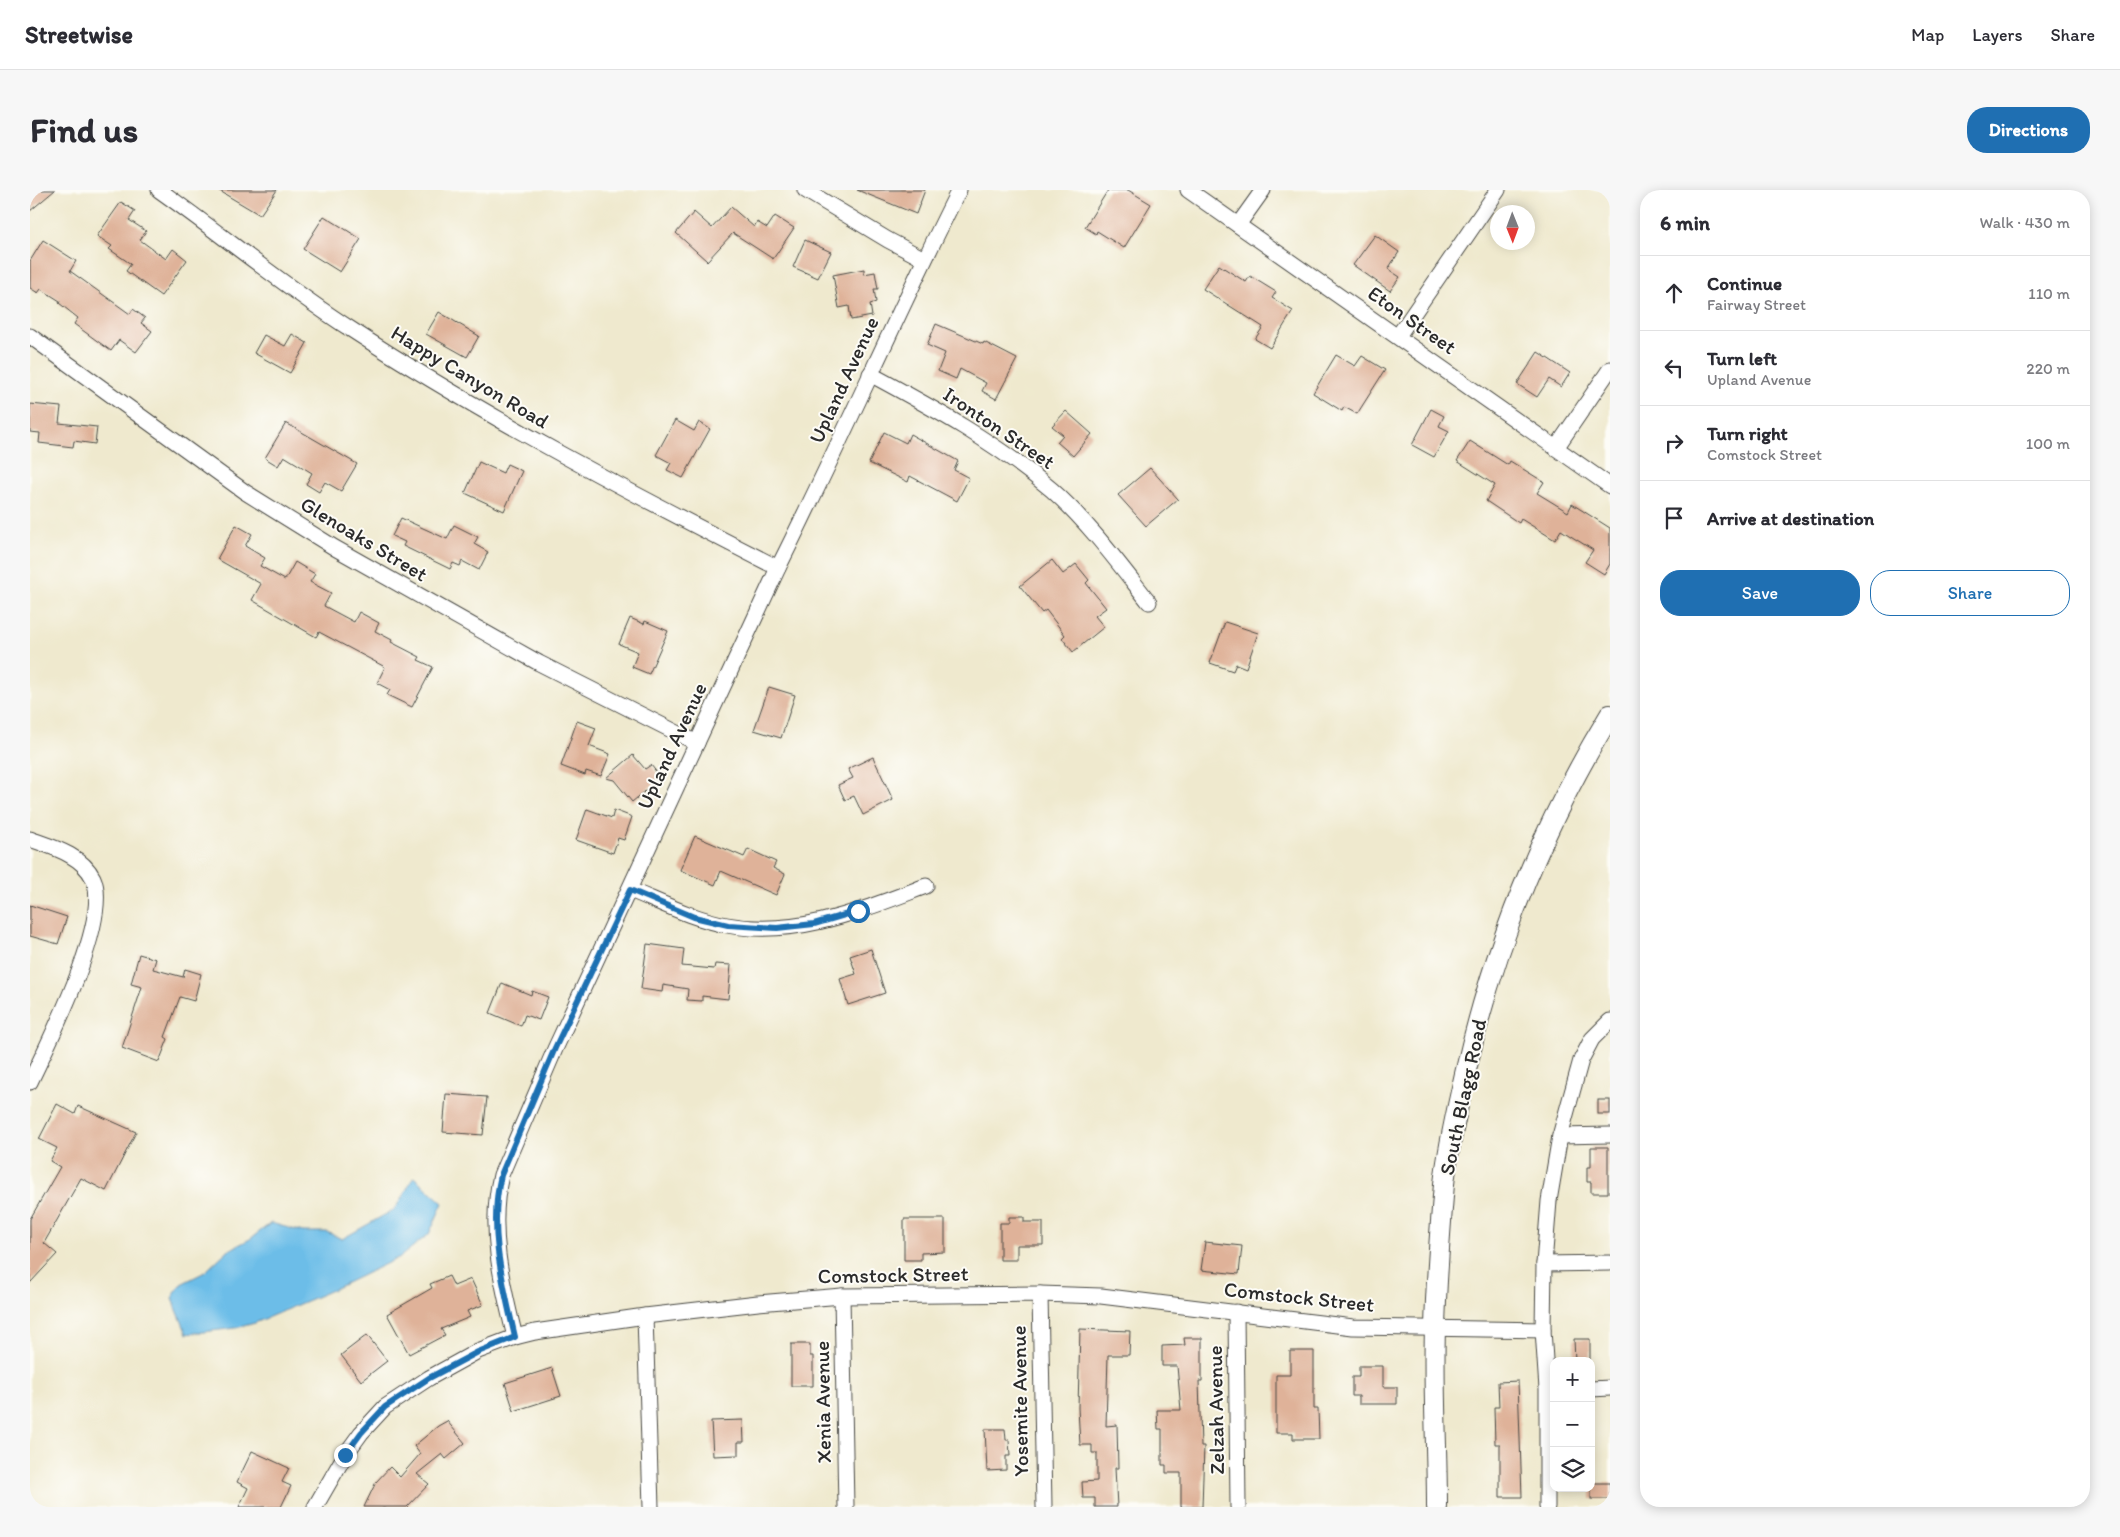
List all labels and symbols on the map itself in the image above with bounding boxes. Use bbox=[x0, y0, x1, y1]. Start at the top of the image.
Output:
north arrow bbox=[1490, 205, 1535, 250]
street label: Eton Street bbox=[1363, 280, 1461, 359]
street label: Upland Avenue bbox=[803, 312, 884, 447]
street label: Happy Canyon Road bbox=[387, 320, 554, 434]
street label: Ironton Street bbox=[939, 381, 1060, 474]
street label: Glenoaks Street bbox=[296, 491, 433, 586]
street label: Upland Avenue bbox=[631, 678, 712, 813]
route start bbox=[847, 900, 870, 923]
street label: South Blagg Road bbox=[1434, 1016, 1491, 1177]
street label: Comstock Street bbox=[817, 1261, 969, 1288]
street label: Comstock Street bbox=[1223, 1276, 1376, 1317]
street label: Yosemite Avenue bbox=[1006, 1325, 1033, 1477]
street label: Xenia Avenue bbox=[809, 1340, 836, 1464]
street label: Zelzah Avenue bbox=[1202, 1345, 1229, 1475]
route end bbox=[334, 1444, 357, 1467]

